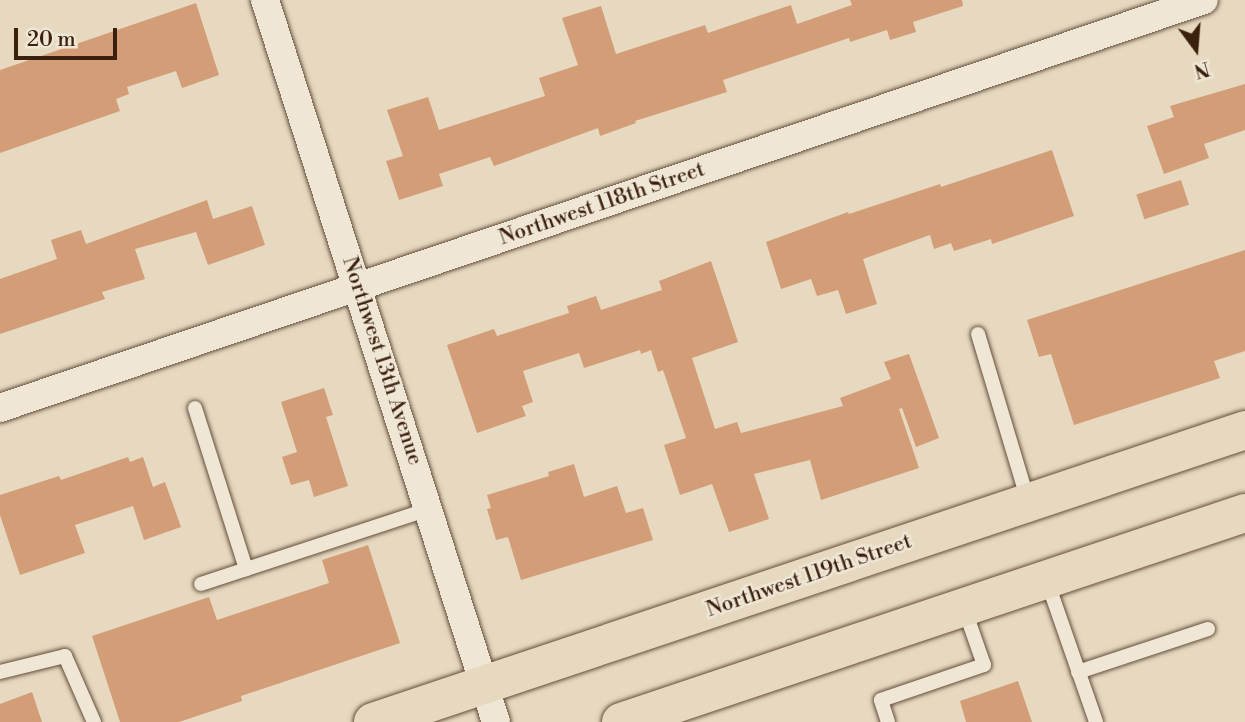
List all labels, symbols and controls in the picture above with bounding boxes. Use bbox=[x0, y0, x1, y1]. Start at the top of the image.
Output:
scale bar bbox=[18, 14, 121, 58]
north arrow bbox=[1161, 14, 1231, 84]
text: 20 m bbox=[27, 27, 76, 53]
text: N bbox=[1191, 56, 1212, 83]
street label: Northwest 118th Street bbox=[496, 157, 708, 251]
street label: Northwest 13th Avenue bbox=[336, 254, 428, 468]
street label: Northwest 119th Street bbox=[703, 529, 915, 623]

